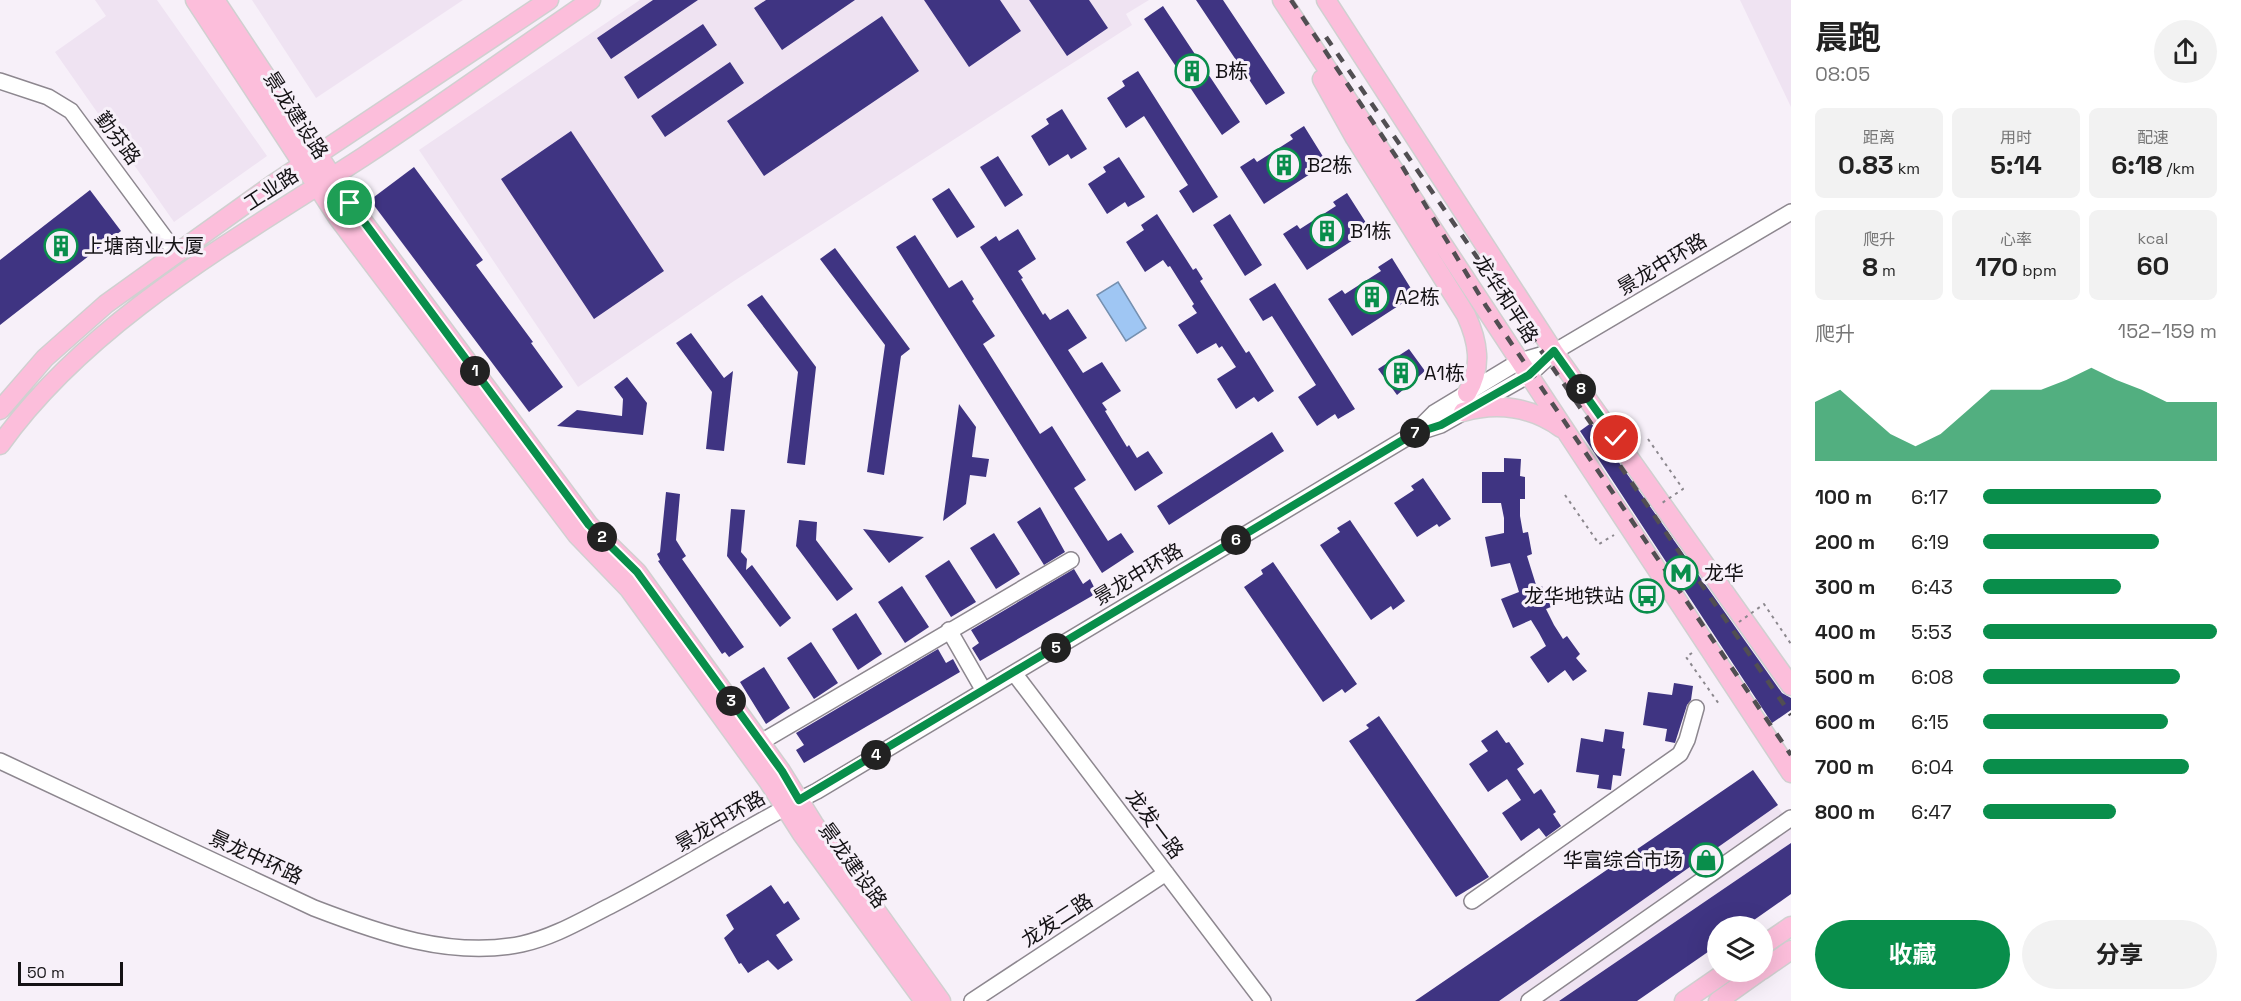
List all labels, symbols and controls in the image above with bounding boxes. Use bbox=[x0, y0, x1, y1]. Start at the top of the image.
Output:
text: 晨跑 bbox=[1815, 17, 1881, 59]
button: share bbox=[2154, 20, 2217, 83]
building icon: B栋 bbox=[1174, 53, 1210, 89]
place label: B栋 bbox=[1215, 58, 1248, 84]
text: 08:05 bbox=[1815, 61, 1870, 87]
street label: 景龙建设路 bbox=[258, 66, 334, 164]
street label: 勤芬路 bbox=[90, 106, 146, 170]
text: 距离 bbox=[1863, 127, 1895, 148]
text: 用时 bbox=[2000, 127, 2032, 148]
text: 配速 bbox=[2137, 127, 2169, 148]
building icon: B2栋 bbox=[1266, 147, 1302, 183]
text: 0.83 bbox=[1838, 148, 1894, 182]
text: 5:14 bbox=[1990, 148, 2042, 182]
text: 6:18 bbox=[2111, 148, 2162, 182]
place label: B2栋 bbox=[1307, 152, 1352, 178]
text: km bbox=[1894, 158, 1920, 179]
text: /km bbox=[2162, 158, 2195, 179]
street label: 工业路 bbox=[239, 162, 303, 216]
pin bbox=[324, 177, 375, 228]
icon: arrive bbox=[333, 186, 366, 219]
building icon: B1栋 bbox=[1309, 213, 1345, 249]
place label: B1栋 bbox=[1350, 218, 1392, 244]
street label: 景龙中环路 bbox=[1612, 227, 1712, 301]
building icon: 上塘商业大厦 bbox=[43, 228, 79, 264]
text: kcal bbox=[2138, 228, 2168, 249]
text: 爬升 bbox=[1863, 229, 1895, 250]
text: 心率 bbox=[2000, 229, 2032, 250]
place label: 上塘商业大厦 bbox=[84, 233, 204, 259]
text: 60 bbox=[2137, 249, 2169, 283]
street label: 龙华和平路 bbox=[1468, 250, 1544, 348]
text: 8 bbox=[1862, 250, 1878, 284]
text: 170 bbox=[1975, 250, 2018, 284]
text: m bbox=[1878, 260, 1896, 281]
text: bpm bbox=[2018, 260, 2057, 281]
building icon: A2栋 bbox=[1354, 279, 1390, 315]
place label: A2栋 bbox=[1395, 284, 1440, 310]
text: 152–159 m bbox=[2118, 318, 2217, 344]
text: 爬升 bbox=[1815, 321, 1855, 347]
building icon: A1栋 bbox=[1383, 355, 1419, 391]
pin: 1 bbox=[460, 356, 490, 386]
text: 1 bbox=[471, 360, 479, 381]
place label: A1栋 bbox=[1424, 360, 1465, 386]
pin: 8 bbox=[1566, 374, 1596, 404]
text: 8 bbox=[1576, 378, 1586, 399]
pin bbox=[1590, 412, 1641, 463]
pin: 7 bbox=[1400, 418, 1430, 448]
icon: check bbox=[1599, 421, 1632, 454]
text: 7 bbox=[1411, 422, 1419, 443]
text: 100 m bbox=[1815, 484, 1872, 510]
text: 6:17 bbox=[1911, 484, 1948, 510]
pin: 2 bbox=[587, 522, 617, 552]
pin: 6 bbox=[1221, 525, 1251, 555]
text: 2 bbox=[597, 526, 607, 547]
text: 6 bbox=[1231, 529, 1241, 550]
text: 200 m bbox=[1815, 529, 1875, 555]
text: 6:19 bbox=[1911, 529, 1949, 555]
street label: 景龙中环路 bbox=[1088, 537, 1188, 611]
metro station icon: 龙华 bbox=[1663, 555, 1699, 591]
place label: 龙华 bbox=[1704, 560, 1744, 586]
text: 300 m bbox=[1815, 574, 1875, 600]
text: 6:43 bbox=[1911, 574, 1953, 600]
bus stop icon: 龙华地铁站 bbox=[1629, 578, 1665, 614]
place label: 龙华地铁站 bbox=[1524, 583, 1624, 609]
text: 400 m bbox=[1815, 619, 1876, 645]
text: 5:53 bbox=[1911, 619, 1952, 645]
pin: 5 bbox=[1041, 633, 1071, 663]
text: 5 bbox=[1051, 637, 1061, 658]
text: 500 m bbox=[1815, 664, 1875, 690]
text: 6:08 bbox=[1911, 664, 1954, 690]
pin: 3 bbox=[716, 686, 746, 716]
text: 3 bbox=[726, 690, 736, 711]
text: 600 m bbox=[1815, 709, 1875, 735]
text: 6:15 bbox=[1911, 709, 1949, 735]
pin: 4 bbox=[861, 740, 891, 770]
text: 4 bbox=[871, 744, 881, 765]
text: 700 m bbox=[1815, 754, 1874, 780]
text: 6:04 bbox=[1911, 754, 1954, 780]
street label: 龙发一路 bbox=[1121, 784, 1189, 864]
street label: 景龙中环路 bbox=[670, 785, 770, 857]
text: 800 m bbox=[1815, 799, 1875, 825]
text: 6:47 bbox=[1911, 799, 1951, 825]
street label: 景龙建设路 bbox=[813, 817, 893, 913]
street label: 景龙中环路 bbox=[205, 824, 307, 890]
shop icon: 华富综合市场 bbox=[1688, 842, 1724, 878]
place label: 华富综合市场 bbox=[1563, 847, 1683, 873]
street label: 龙发二路 bbox=[1016, 887, 1098, 953]
map controls bbox=[1707, 916, 1773, 982]
button: layers bbox=[1707, 916, 1773, 982]
button: 收藏 bbox=[1815, 920, 2010, 989]
button: 分享 bbox=[2022, 920, 2217, 989]
scale bar bbox=[18, 959, 123, 986]
text: 50 m bbox=[27, 962, 65, 983]

